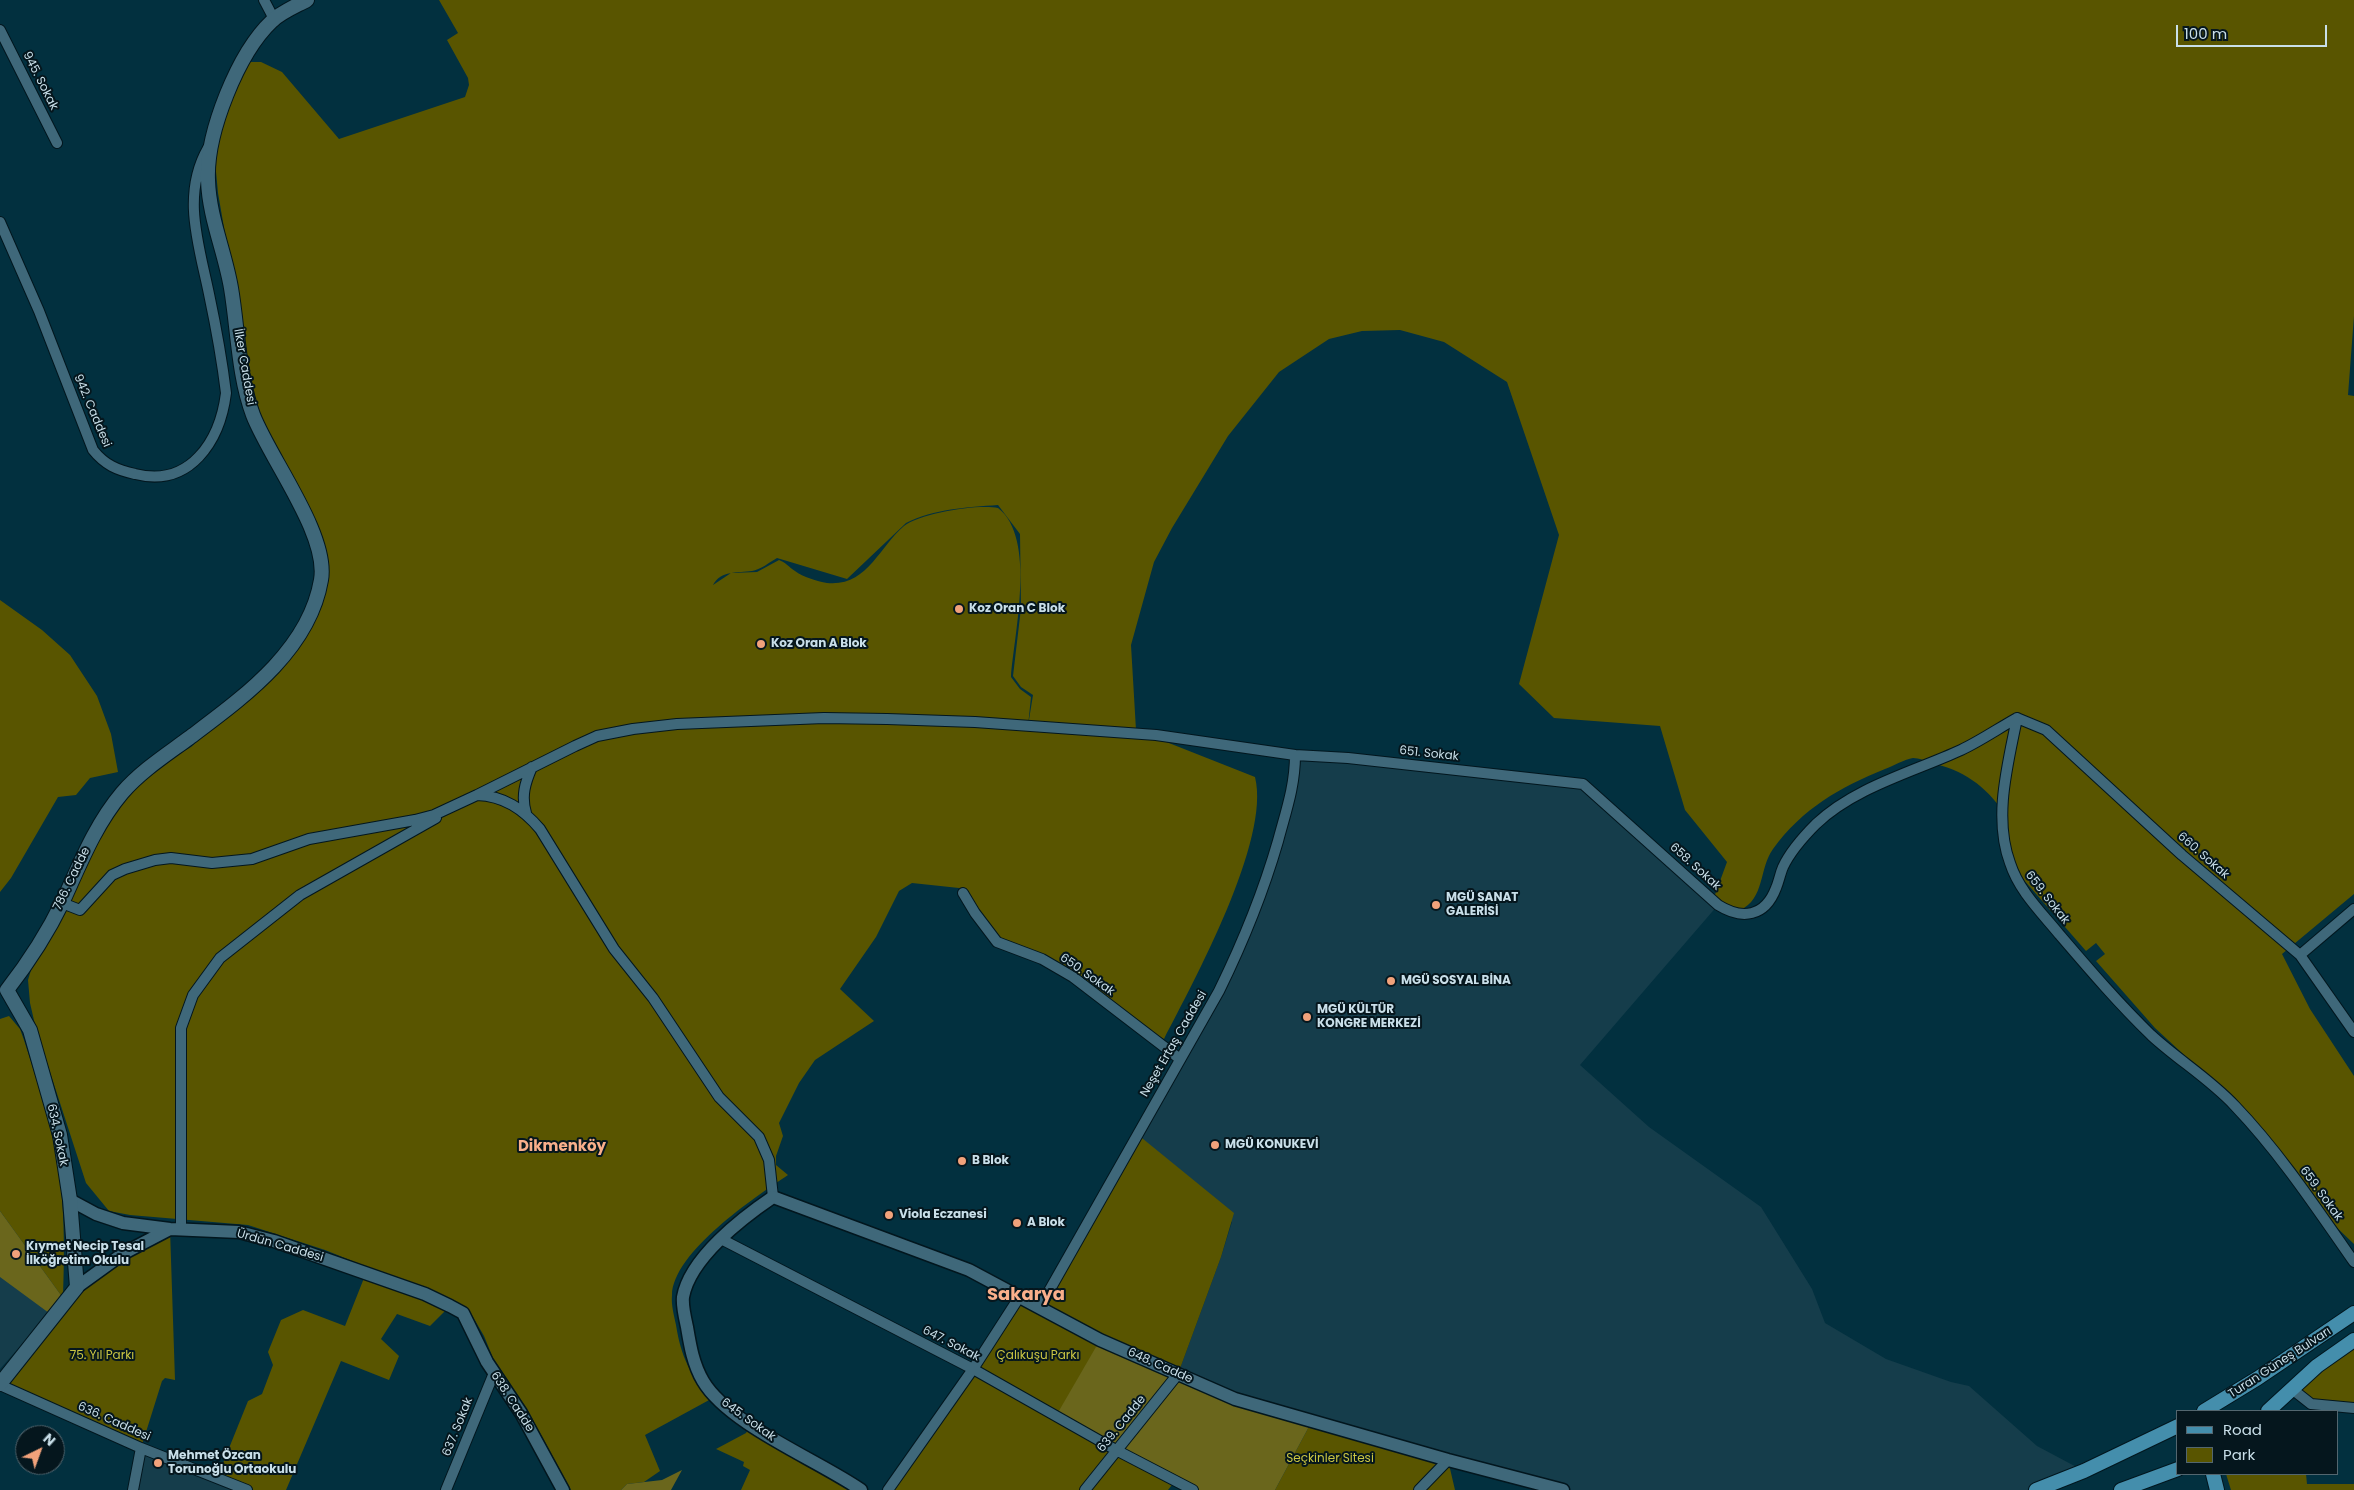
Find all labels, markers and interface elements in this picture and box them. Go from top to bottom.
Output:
scale bar [2179,15,2330,47]
text: 100 m [2184,23,2227,44]
street label: 945. Sokak [19,49,61,113]
street label: İlker Caddesi [230,328,258,406]
street label: 942. Caddesi [70,372,114,450]
place label: Koz Oran C Blok [969,602,1065,616]
marker: Koz Oran C Blok [953,603,965,615]
place label: Koz Oran A Blok [771,637,867,651]
marker: Koz Oran A Blok [755,638,767,650]
street label: 651. Sokak [1398,744,1460,764]
street label: 660. Sokak [2174,830,2232,882]
street label: 658. Sokak [1667,840,1723,894]
street label: 786. Cadde [51,845,93,913]
street label: 659. Sokak [2022,868,2072,928]
place label: MGÜ SANAT GALERİSİ [1446,891,1518,919]
marker: MGÜ SANAT GALERİSİ [1430,899,1442,911]
street label: 650. Sokak [1057,951,1117,999]
place label: MGÜ SOSYAL BİNA [1401,974,1511,988]
marker: MGÜ SOSYAL BİNA [1385,975,1397,987]
street label: Neşet Ertaş Caddesi [1138,988,1210,1100]
place label: MGÜ KÜLTÜR KONGRE MERKEZİ [1317,1003,1421,1031]
marker: MGÜ KÜLTÜR KONGRE MERKEZİ [1301,1011,1313,1023]
street label: 634. Sokak [43,1103,71,1167]
district label: Dikmenköy [518,1138,606,1156]
place label: MGÜ KONUKEVİ [1225,1138,1319,1152]
marker: MGÜ KONUKEVİ [1209,1139,1221,1151]
place label: B Blok [972,1154,1009,1168]
marker: B Blok [956,1155,968,1167]
street label: 659. Sokak [2296,1164,2346,1224]
place label: Viola Eczanesi [899,1208,987,1222]
marker: Viola Eczanesi [883,1209,895,1221]
place label: A Blok [1027,1216,1065,1230]
marker: A Blok [1011,1217,1023,1229]
street label: Ürdün Caddesi [235,1227,325,1265]
place label: Kıymet Necip Tesal İlköğretim Okulu [26,1240,144,1268]
marker: Kıymet Necip Tesal İlköğretim Okulu [10,1248,22,1260]
district label: Sakarya [987,1284,1065,1306]
street label: 647. Sokak [920,1323,982,1365]
street label: Turan Güneş Bulvarı [2226,1324,2334,1402]
street label: 648. Cadde [1125,1345,1195,1387]
park label: 75. Yıl Parkı [70,1349,134,1363]
park label: Çalıkuşu Parkı [997,1349,1079,1363]
street label: 638. Cadde [487,1369,537,1435]
street label: 639. Cadde [1095,1393,1149,1455]
street label: 637. Sokak [440,1395,476,1459]
street label: 645. Sokak [718,1395,778,1445]
street label: 636. Caddesi [75,1400,153,1444]
legend [2176,1410,2339,1475]
text: Road [2223,1419,2262,1440]
north arrow [15,1425,65,1475]
text: N [39,1429,60,1451]
text: Park [2223,1444,2255,1465]
place label: Mehmet Özcan Torunoğlu Ortaokulu [168,1449,296,1477]
park label: Seçkinler Sitesi [1286,1452,1374,1466]
marker: Mehmet Özcan Torunoğlu Ortaokulu [152,1457,164,1469]

